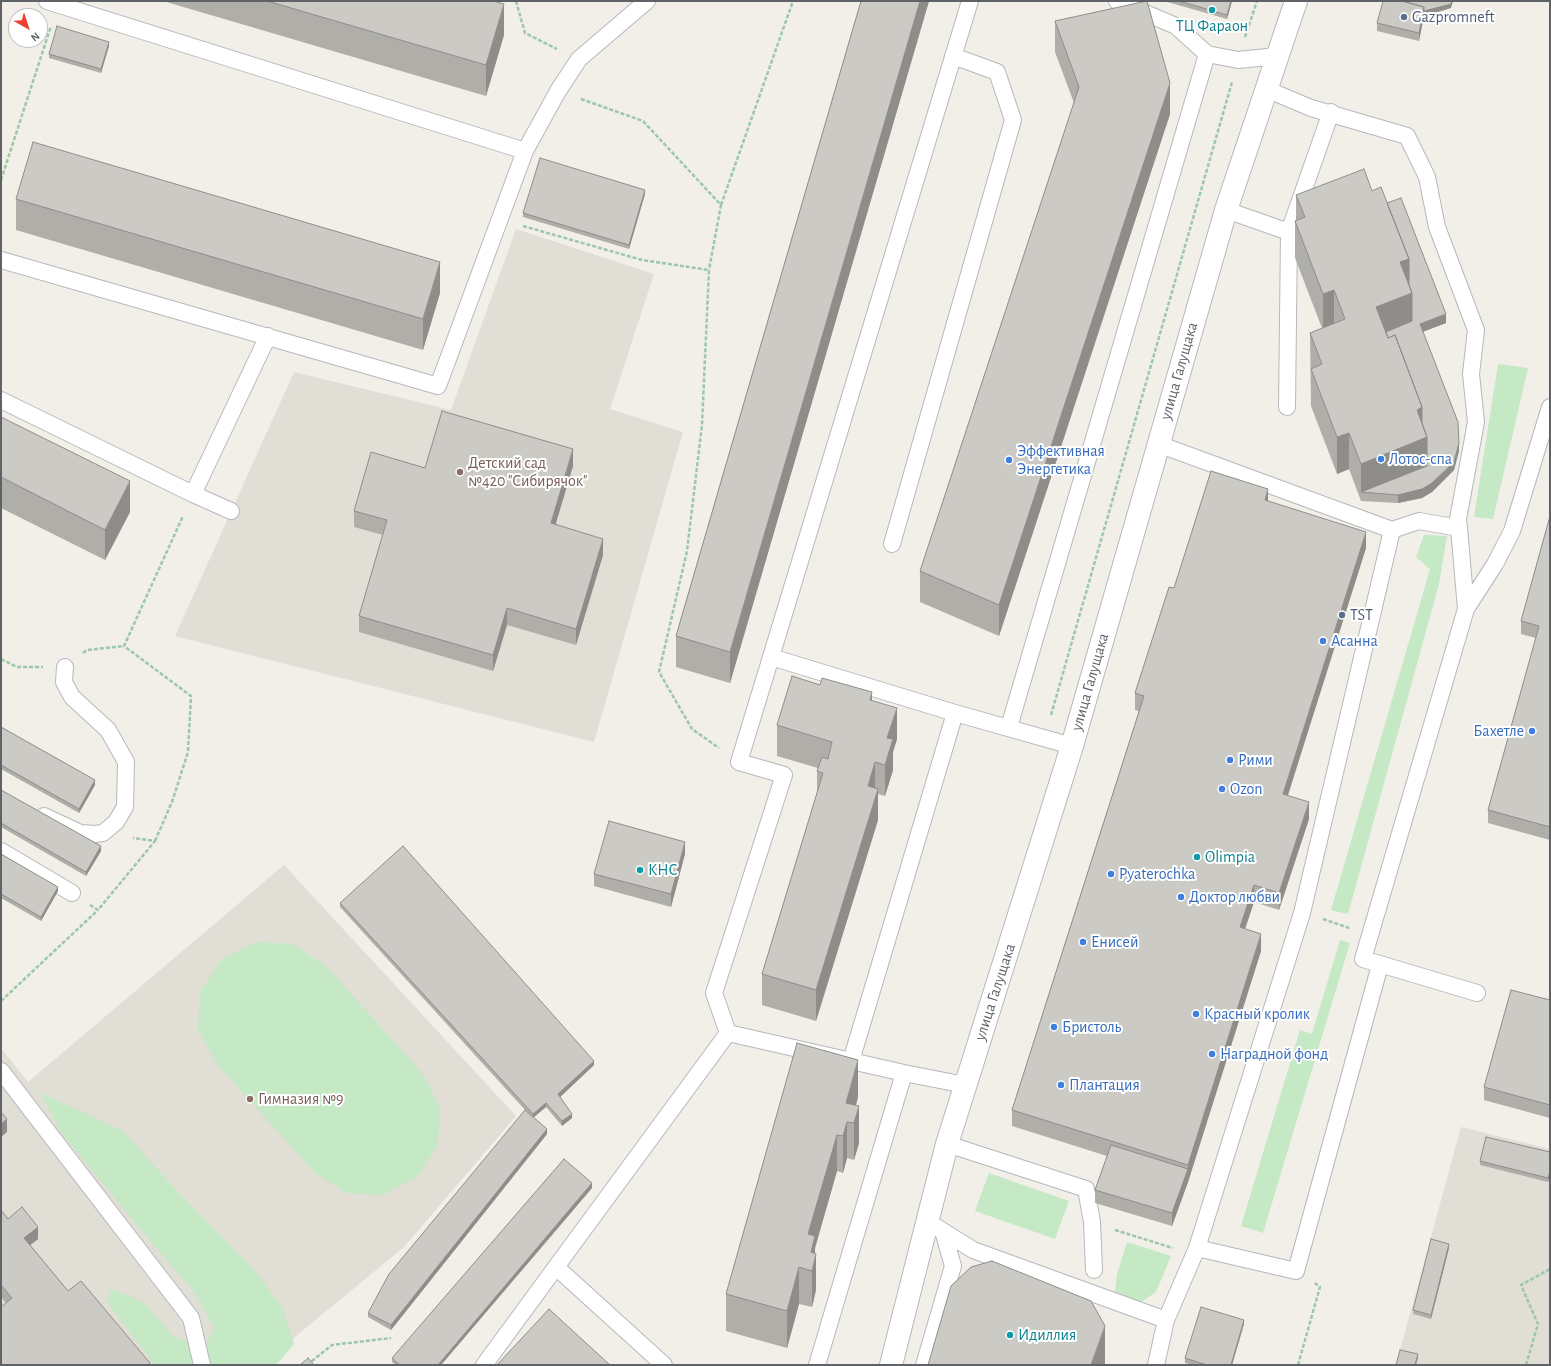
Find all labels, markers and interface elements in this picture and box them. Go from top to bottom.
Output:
marker: ТЦ Фараон [1207,5,1217,15]
place label: Gazpromneft [1412,7,1495,27]
north arrow [8,8,48,48]
marker: Gazpromneft [1399,12,1409,22]
place label: ТЦ Фараон [1176,16,1248,36]
text: N [29,30,42,44]
street label: улица Галущака [1156,320,1202,422]
place label: Эффективная Энергетика [1017,441,1105,479]
place label: Лотос-спа [1389,449,1452,469]
place label: Детский сад №420 "Сибирячок" [468,453,588,491]
marker: Лотос-спа [1376,454,1386,464]
marker: Эффективная Энергетика [1004,455,1014,465]
marker: Детский сад №420 "Сибирячок" [455,467,465,477]
place label: TST [1350,605,1373,625]
marker: TST [1337,610,1347,620]
street label: улица Галущака [1067,631,1113,733]
place label: Асанна [1331,631,1378,651]
marker: Асанна [1318,636,1328,646]
place label: Бахетле [1473,721,1524,741]
marker: Бахетле [1527,726,1537,736]
place label: Рими [1238,750,1273,770]
marker: Рими [1225,755,1235,765]
place label: Ozon [1230,779,1262,799]
marker: Ozon [1217,784,1227,794]
place label: Olimpia [1205,847,1255,867]
marker: Olimpia [1192,852,1202,862]
place label: КНС [648,860,677,880]
place label: Pyaterochka [1119,864,1195,884]
marker: КНС [635,865,645,875]
marker: Pyaterochka [1106,869,1116,879]
place label: Доктор любви [1189,887,1280,907]
marker: Доктор любви [1176,892,1186,902]
place label: Енисей [1091,932,1138,952]
marker: Енисей [1078,937,1088,947]
street label: улица Галущака [970,941,1020,1043]
place label: Красный кролик [1204,1004,1310,1024]
marker: Красный кролик [1191,1009,1201,1019]
place label: Бристоль [1062,1017,1121,1037]
marker: Бристоль [1049,1022,1059,1032]
place label: Наградной фонд [1220,1044,1328,1064]
marker: Наградной фонд [1207,1049,1217,1059]
place label: Плантация [1069,1075,1140,1095]
marker: Плантация [1056,1080,1066,1090]
place label: Гимназия №9 [258,1089,344,1109]
marker: Гимназия №9 [245,1094,255,1104]
place label: Идиллия [1018,1325,1076,1345]
marker: Идиллия [1005,1330,1015,1340]

